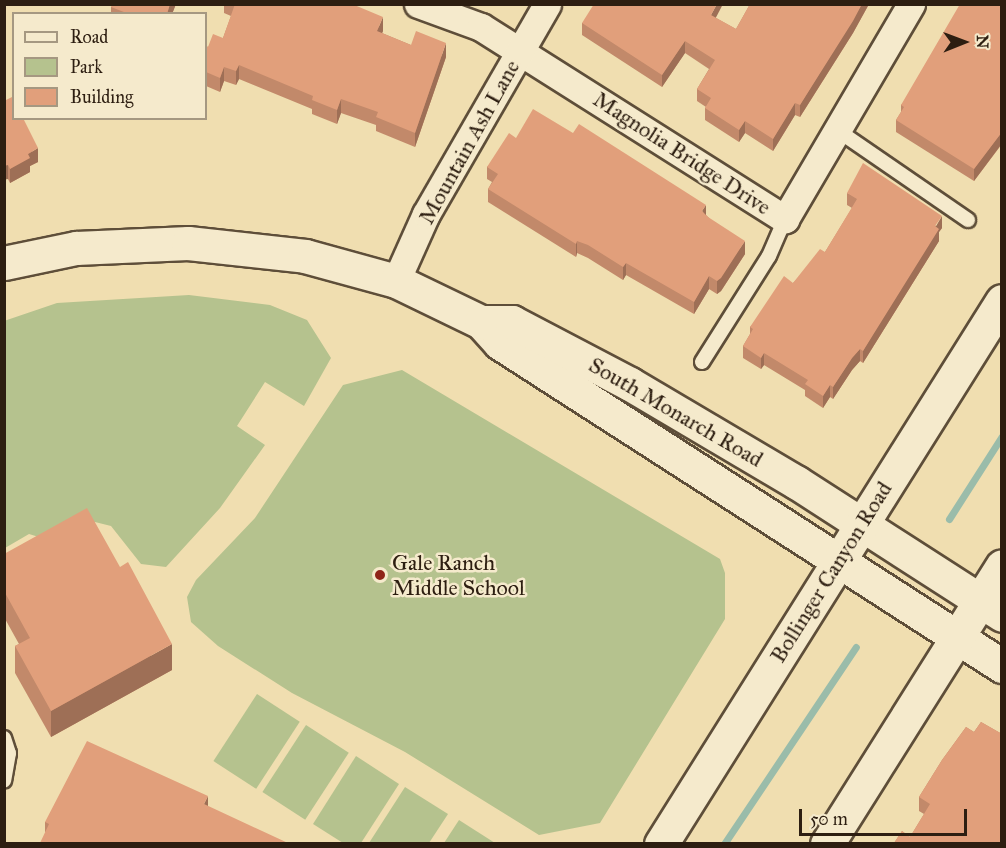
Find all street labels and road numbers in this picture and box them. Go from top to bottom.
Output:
street label: Mountain Ash Lane [413,55,525,229]
street label: Magnolia Bridge Drive [588,86,776,220]
street label: South Monarch Road [584,351,768,473]
street label: Bollinger Canyon Road [765,477,897,667]

